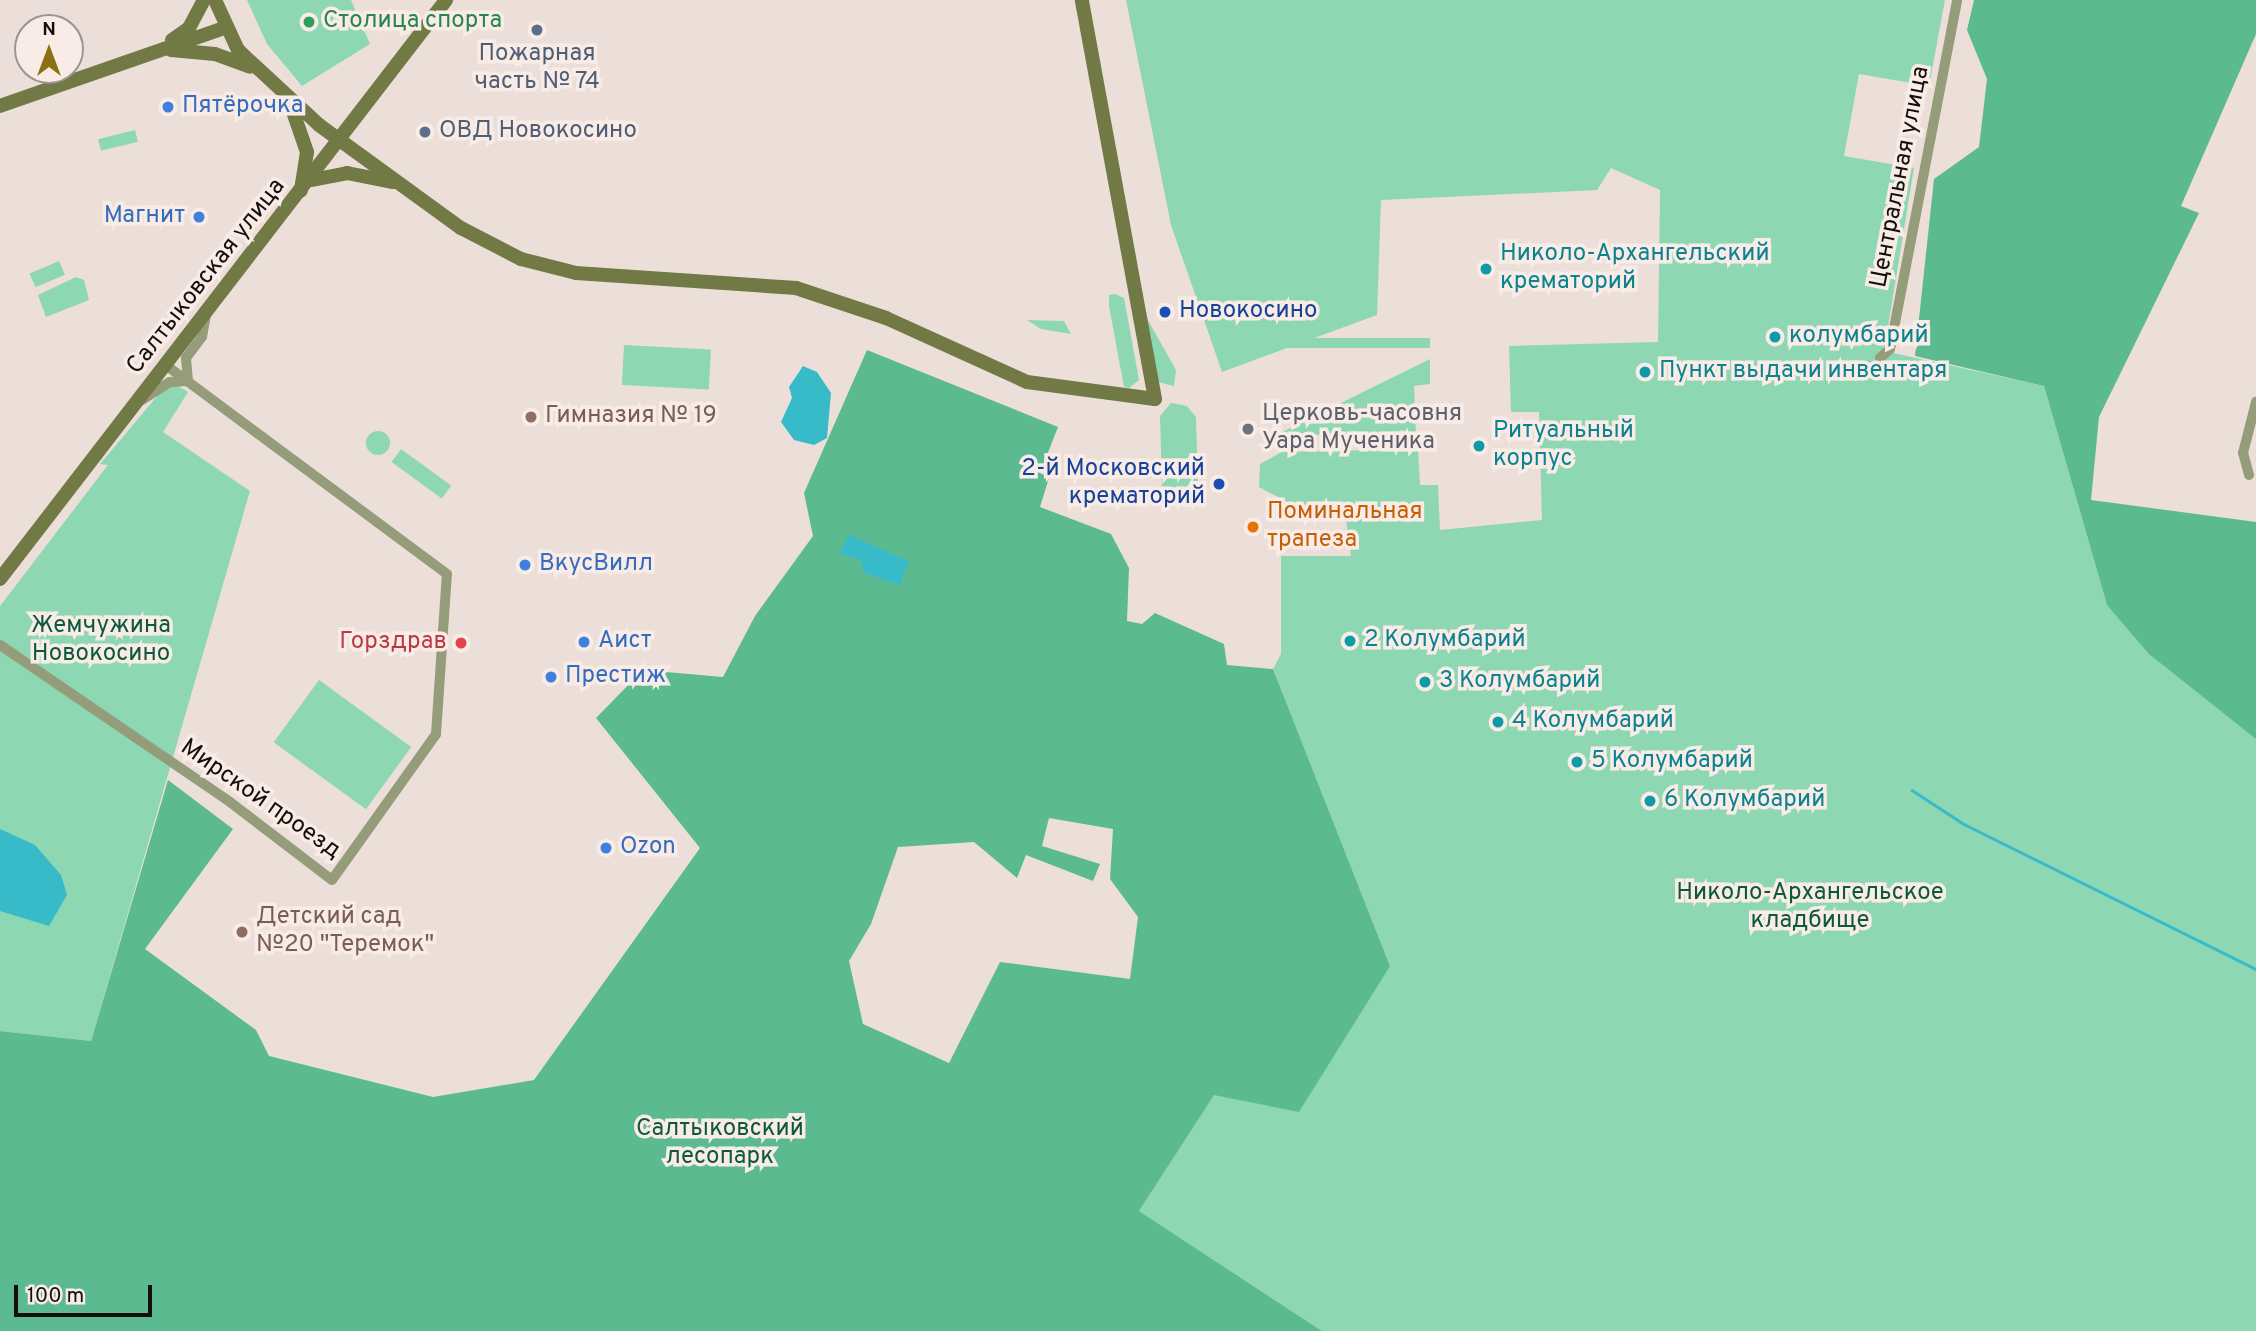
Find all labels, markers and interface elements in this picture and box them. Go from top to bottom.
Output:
place label: Столица спорта [323,8,502,36]
north arrow [14,14,84,84]
marker: Столица спорта [301,14,317,30]
text: N [42,18,56,42]
marker: Пожарная часть № 74 [529,22,545,38]
place label: Пожарная часть № 74 [474,41,600,97]
street label: Центральная улица [1865,64,1937,290]
place label: Пятёрочка [182,93,303,121]
marker: Пятёрочка [160,99,176,115]
place label: ОВД Новокосино [439,118,637,146]
marker: ОВД Новокосино [417,124,433,140]
street label: Салтыковская улица [122,173,292,381]
place label: Магнит [104,203,185,231]
marker: Магнит [191,209,207,225]
place label: Николо-Архангельский крематорий [1500,241,1770,297]
marker: Николо-Архангельский крематорий [1478,261,1494,277]
place label: Новокосино [1179,298,1317,326]
marker: Новокосино [1157,304,1173,320]
place label: колумбарий [1789,323,1929,351]
marker: колумбарий [1767,329,1783,345]
place label: Пункт выдачи инвентаря [1659,358,1947,386]
marker: Пункт выдачи инвентаря [1637,364,1653,380]
place label: Церковь-часовня Уара Мученика [1262,401,1462,457]
place label: Гимназия № 19 [545,403,717,431]
marker: Гимназия № 19 [523,409,539,425]
place label: Ритуальный корпус [1493,418,1634,474]
marker: Церковь-часовня Уара Мученика [1240,421,1256,437]
marker: Ритуальный корпус [1471,438,1487,454]
place label: 2-й Московский крематорий [1021,456,1205,512]
marker: 2-й Московский крематорий [1211,476,1227,492]
place label: Поминальная трапеза [1267,499,1423,555]
marker: Поминальная трапеза [1245,519,1261,535]
place label: ВкусВилл [539,551,653,579]
marker: ВкусВилл [517,557,533,573]
park label: Жемчужина Новокосино [31,613,171,669]
place label: 2 Колумбарий [1364,627,1526,655]
place label: Аист [598,628,652,656]
place label: Горздрав [339,629,447,657]
marker: 2 Колумбарий [1342,633,1358,649]
marker: Аист [576,634,592,650]
marker: Горздрав [453,635,469,651]
place label: Престиж [565,663,666,691]
place label: 3 Колумбарий [1439,668,1600,696]
marker: Престиж [543,669,559,685]
marker: 3 Колумбарий [1417,674,1433,690]
place label: 4 Колумбарий [1512,708,1674,736]
marker: 4 Колумбарий [1490,714,1506,730]
street label: Мирской проезд [174,734,346,866]
place label: 5 Колумбарий [1591,748,1753,776]
marker: 5 Колумбарий [1569,754,1585,770]
place label: 6 Колумбарий [1664,787,1825,815]
marker: 6 Колумбарий [1642,793,1658,809]
place label: Ozon [620,834,676,862]
marker: Ozon [598,840,614,856]
park label: Николо-Архангельское кладбище [1676,880,1944,936]
place label: Детский сад №20 "Теремок" [256,904,434,960]
marker: Детский сад №20 "Теремок" [234,924,250,940]
park label: Салтыковский лесопарк [636,1116,804,1172]
scale bar [18,1272,156,1316]
text: 100 m [27,1283,84,1310]

